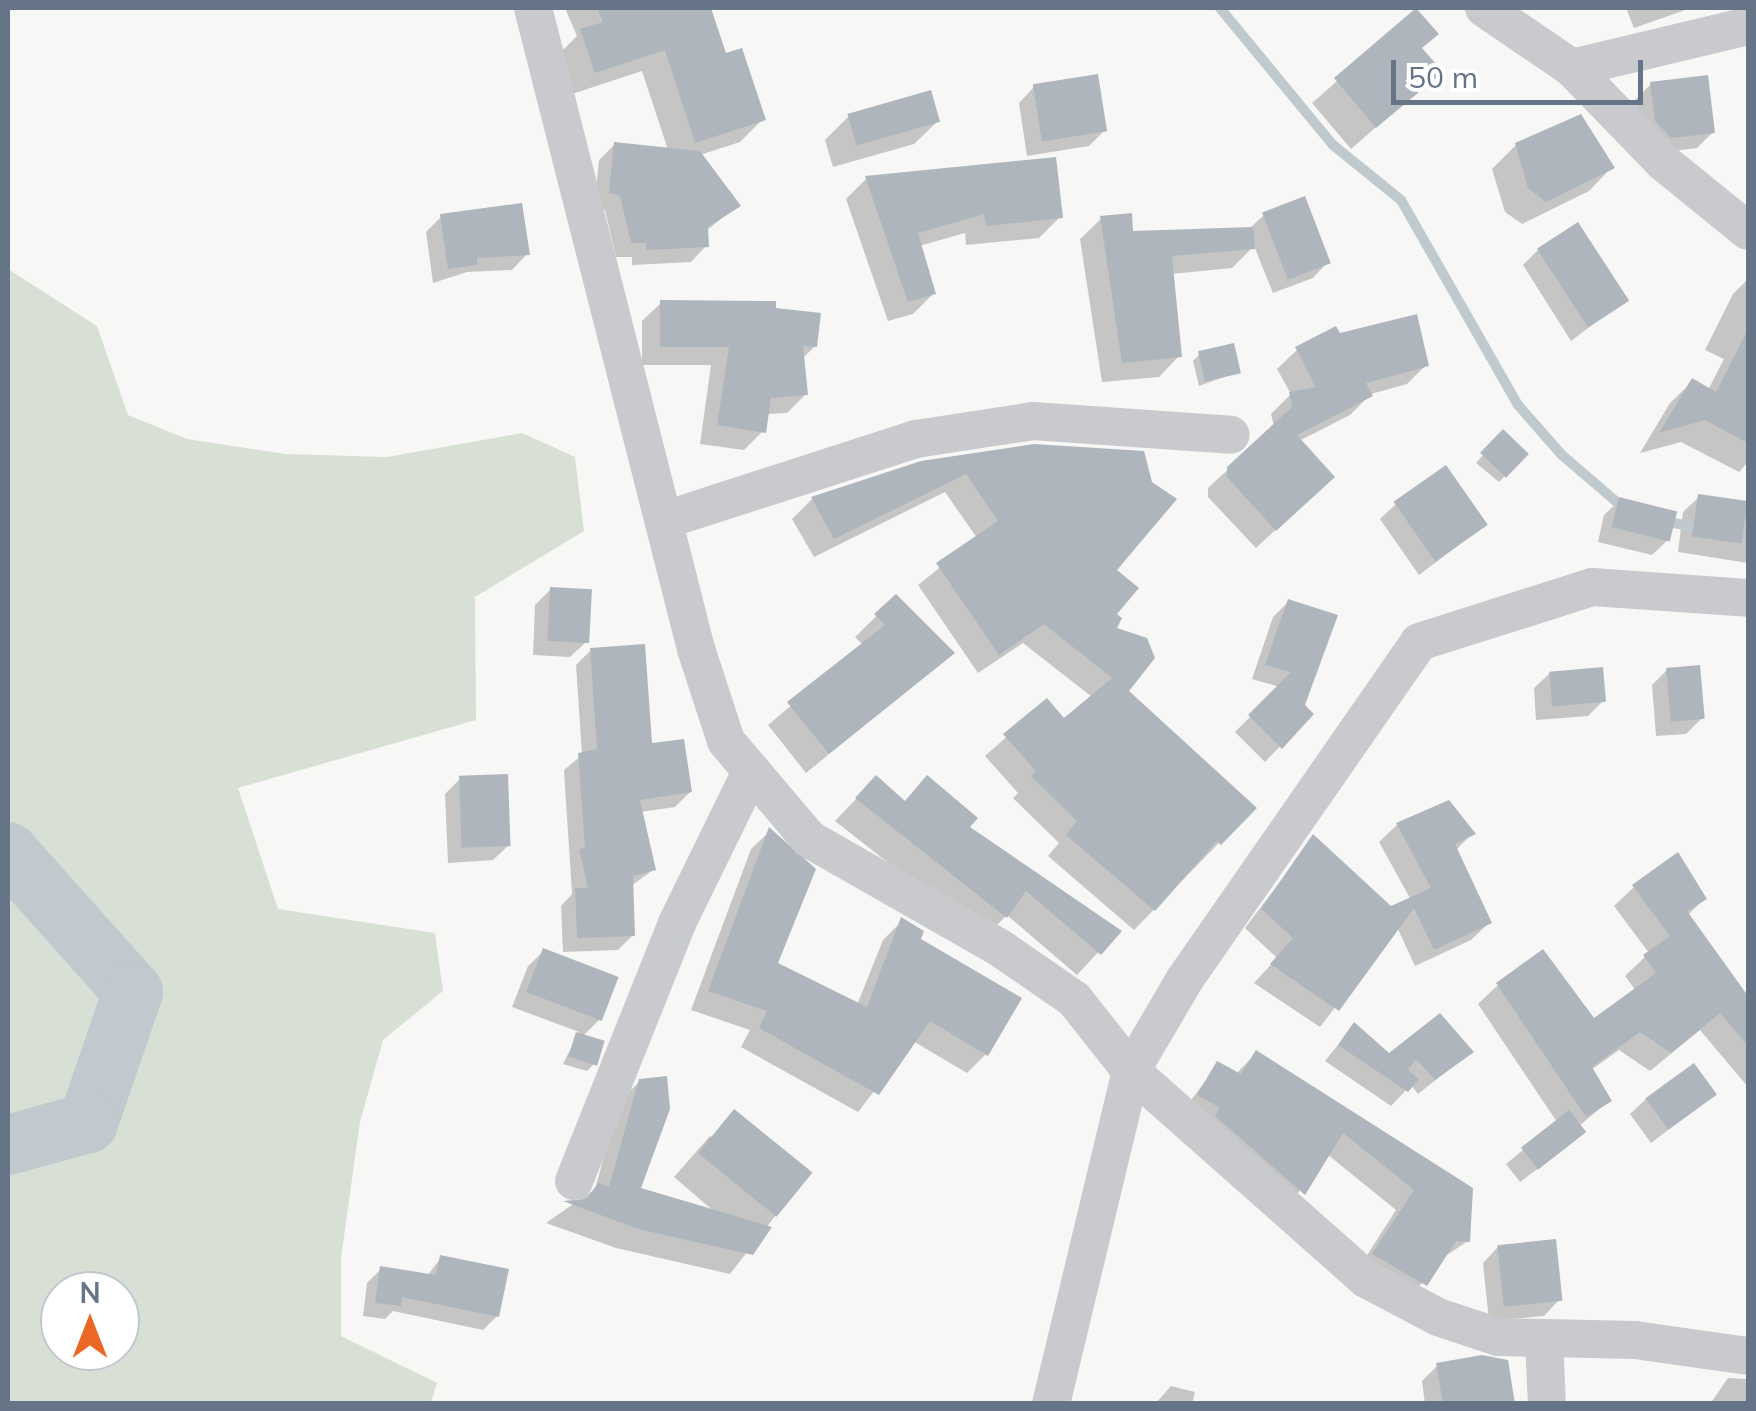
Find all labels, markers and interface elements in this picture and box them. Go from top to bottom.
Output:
scale bar [1396,40,1648,102]
text: 50 m [1408,58,1478,96]
north arrow [40,1271,140,1371]
text: N [79,1275,101,1310]

